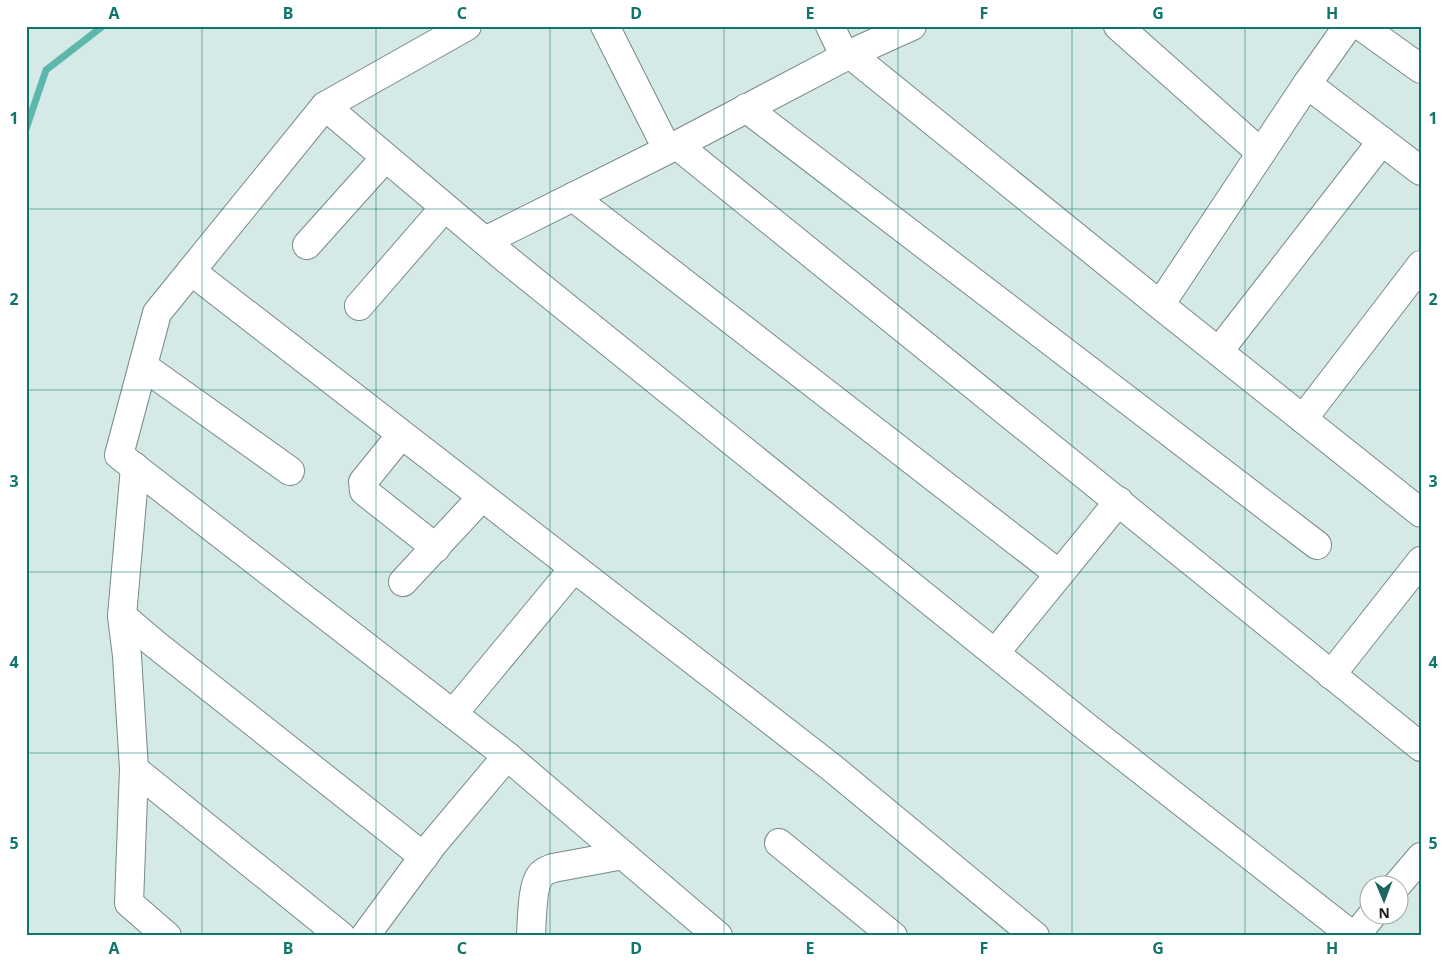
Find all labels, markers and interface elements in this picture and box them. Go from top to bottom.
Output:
text: A [108,2,120,24]
text: B [283,2,293,24]
text: C [457,2,467,24]
text: D [630,2,642,24]
text: E [806,2,815,24]
text: F [980,2,988,24]
text: G [1152,2,1164,24]
text: H [1326,2,1338,24]
text: 1 [9,107,19,129]
text: 1 [1428,107,1438,129]
text: 2 [9,288,19,310]
text: 2 [1428,288,1438,310]
text: 3 [9,470,19,492]
text: 3 [1428,470,1438,492]
text: 4 [9,651,19,673]
text: 4 [1428,651,1438,673]
text: 5 [9,832,19,854]
text: 5 [1428,832,1438,854]
north arrow [1360,874,1410,924]
text: N [1378,904,1390,923]
text: A [108,937,120,959]
text: B [283,937,293,959]
text: C [457,937,467,959]
text: D [630,937,642,959]
text: E [806,937,815,959]
text: F [980,937,988,959]
text: G [1152,937,1164,959]
text: H [1326,937,1338,959]

